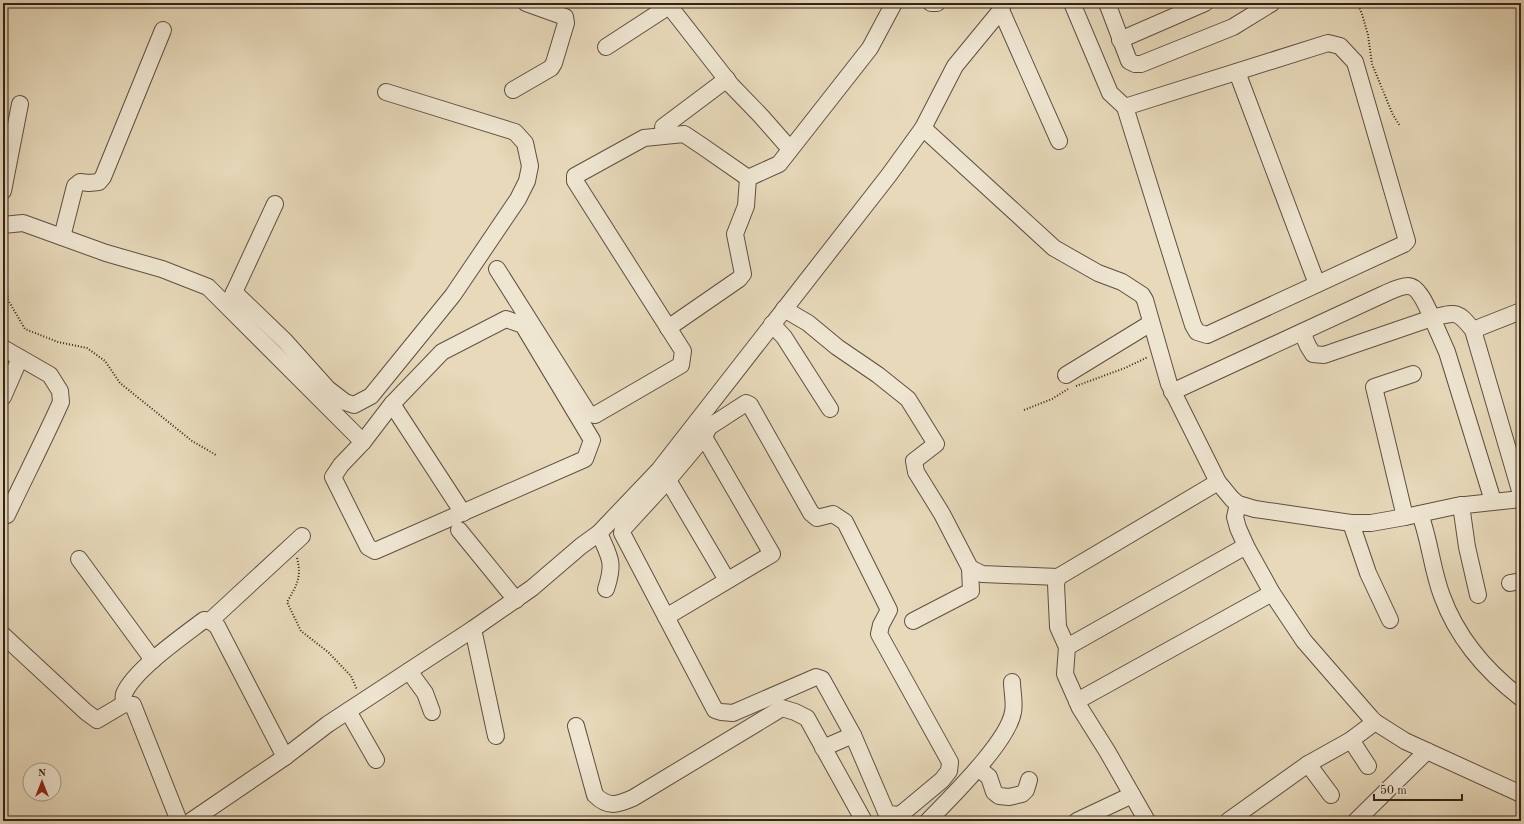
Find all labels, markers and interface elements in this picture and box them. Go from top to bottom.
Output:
north arrow [22,762,62,802]
text: N [38,768,47,779]
scale bar [1374,776,1462,802]
text: 50 m [1380,784,1407,797]

